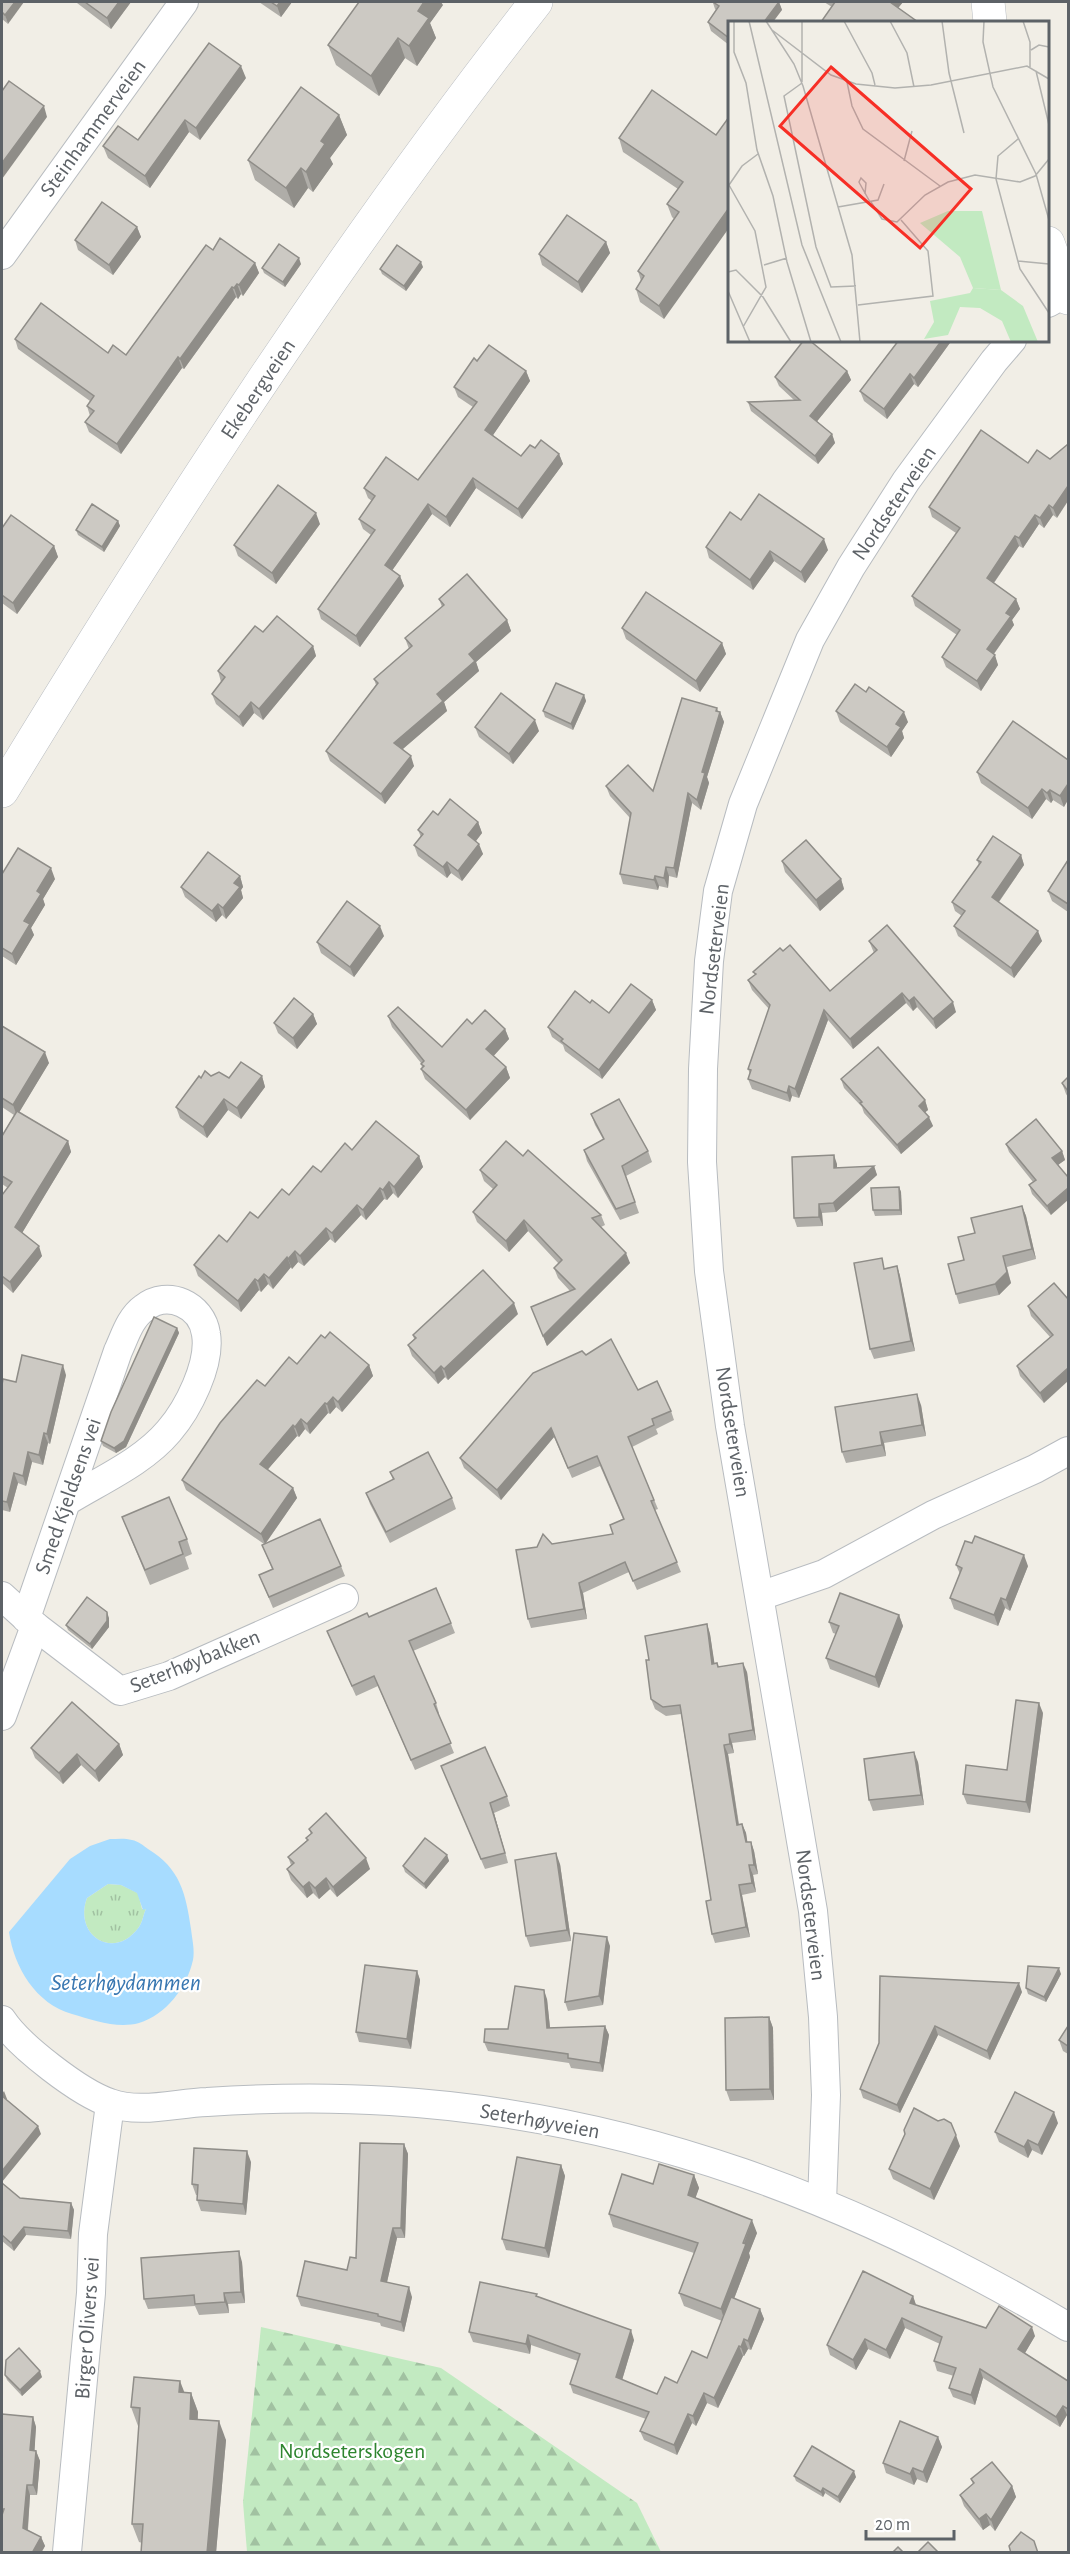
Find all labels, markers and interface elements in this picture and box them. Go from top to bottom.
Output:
inset map [728,21,1049,342]
street label: Steinhammerveien [36,55,150,201]
street label: Ekebergveien [217,335,299,443]
street label: Nordseterveien [848,442,940,564]
street label: Nordseterveien [695,882,733,1016]
street label: Nordseterveien [712,1365,754,1499]
street label: Smed Kjeldsens vei [31,1415,105,1577]
street label: Seterhøybakken [127,1625,263,1697]
street label: Nordseterveien [792,1848,830,1982]
water label: Seterhøydammen [51,1971,201,1995]
street label: Seterhøyveien [478,2100,602,2142]
street label: Birger Olivers vei [71,2256,103,2400]
park label: Nordseterskogen [279,2440,425,2462]
scale bar [866,2503,954,2541]
text: 20 m [875,2516,910,2534]

